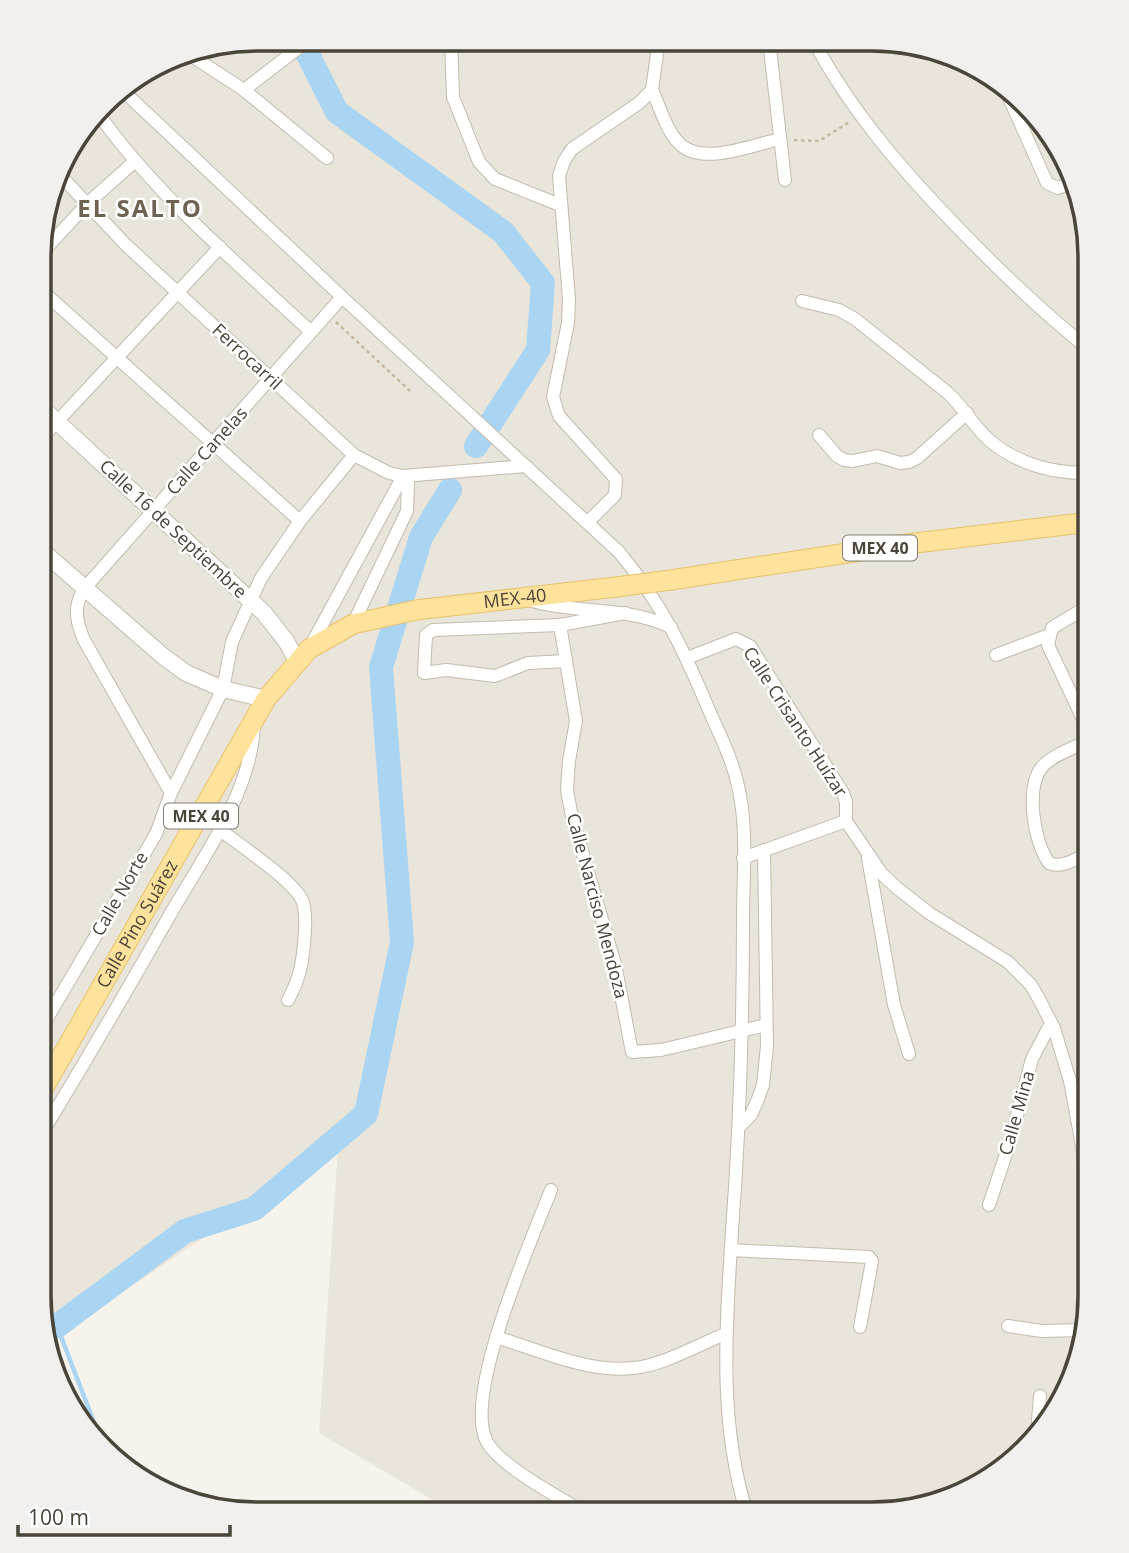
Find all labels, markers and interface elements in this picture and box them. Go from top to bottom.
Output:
district label: EL SALTO [77,191,203,224]
street label: Ferrocarril [208,318,288,395]
street label: Calle Canelas [160,401,252,500]
street label: Calle 16 de Septiembre [95,454,253,603]
road number: MEX 40 [843,536,917,561]
street label: MEX-40 [482,582,548,613]
street label: Calle Crisanto Huízar [738,642,854,802]
road number: MEX 40 [164,804,238,828]
street label: Calle Narciso Mendoza [562,810,634,1001]
street label: Calle Norte [85,847,153,940]
street label: Calle Pino Suárez [90,855,183,992]
street label: Calle Mina [993,1068,1040,1158]
scale bar [18,1494,229,1538]
text: 100 m [28,1503,89,1531]

